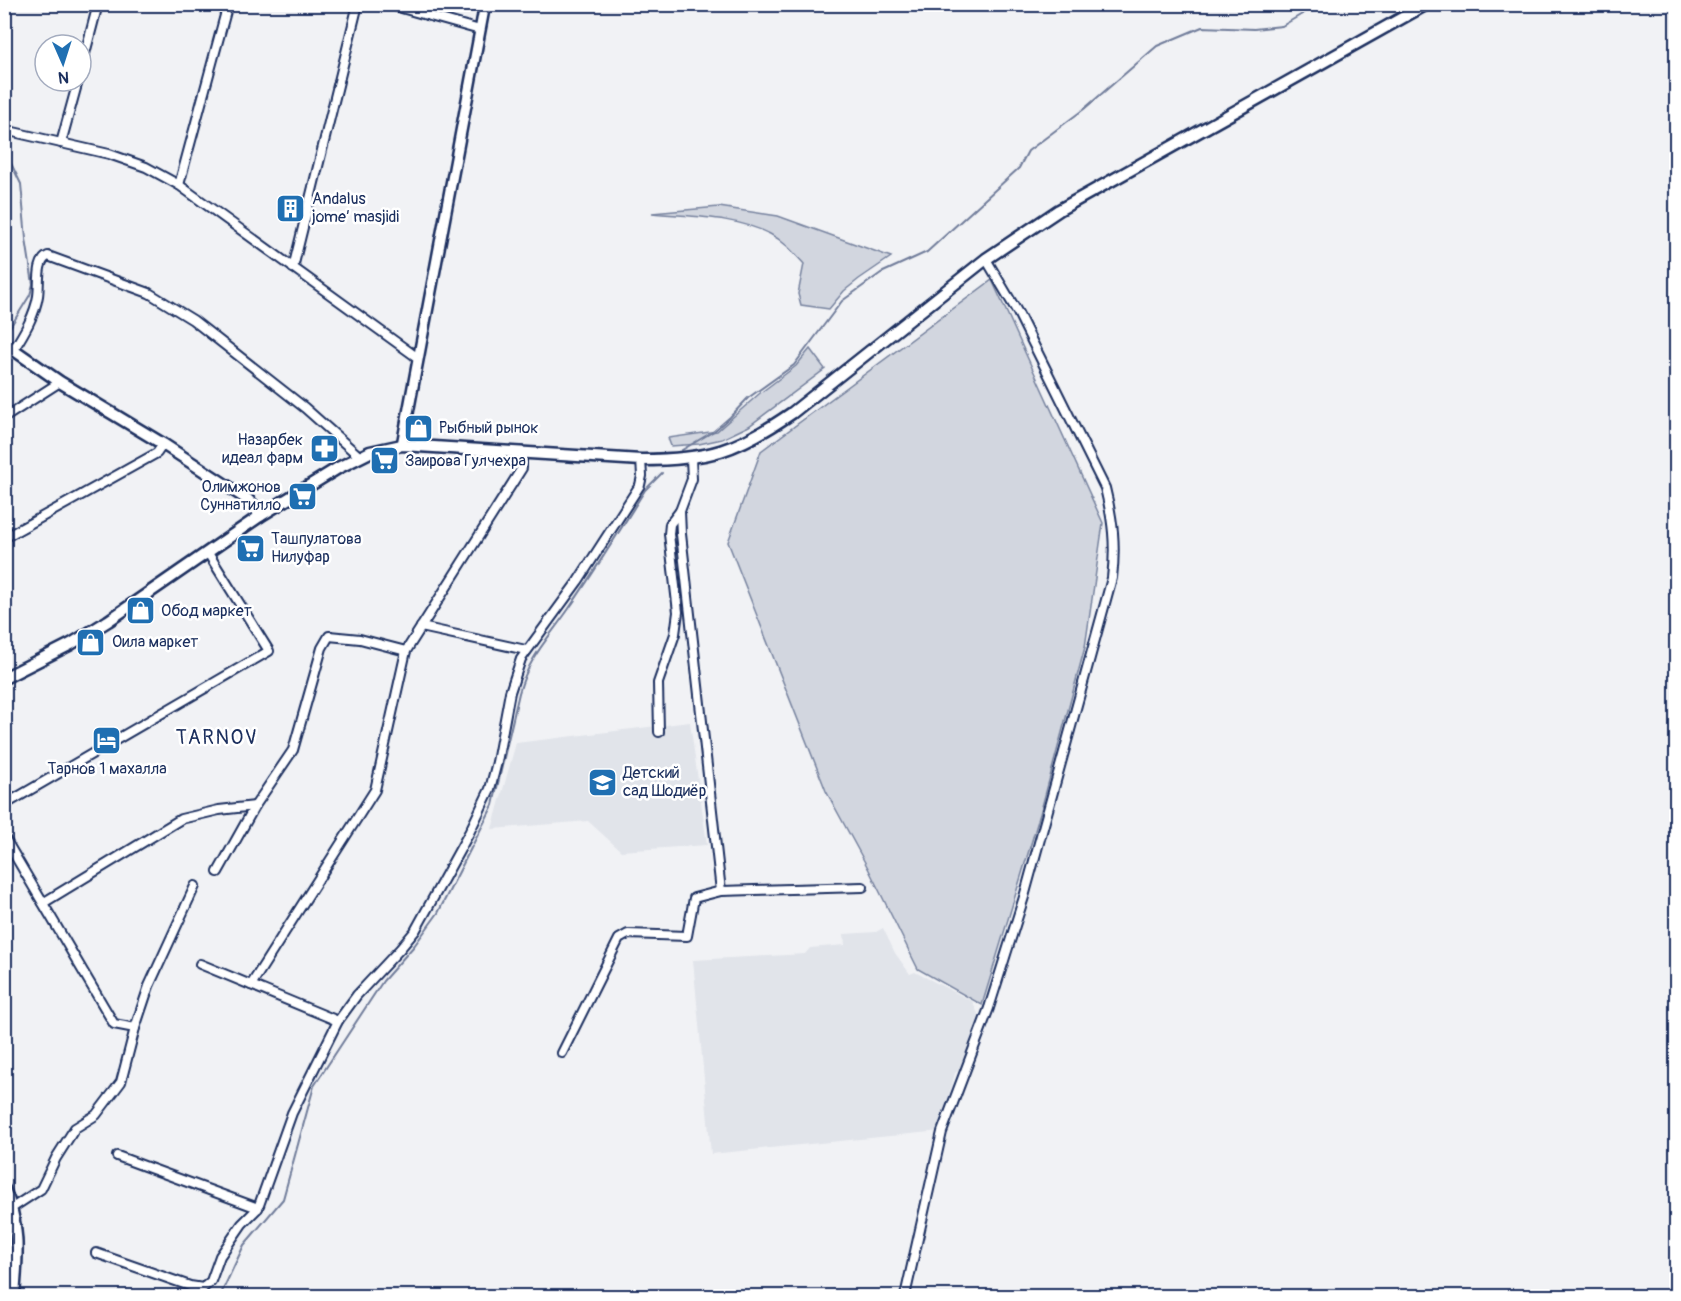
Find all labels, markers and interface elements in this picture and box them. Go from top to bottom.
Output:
north arrow [33,33,93,93]
text: N [58,67,70,87]
place label: Andalus jome’ masjidi [311,189,399,227]
building icon: Andalus jome’ masjidi [275,192,307,224]
shop icon: Рыбный рынок [402,412,434,444]
place label: Рыбный рынок [439,418,539,438]
place label: Назарбек идеал фарм [222,430,303,468]
pharmacy icon: Назарбек идеал фарм [308,433,340,465]
supermarket icon: Заирова Гулчехра [368,445,400,477]
place label: Заирова Гулчехра [405,451,526,471]
place label: Олимжонов Суннатилло [200,477,281,515]
supermarket icon: Олимжонов Суннатилло [286,480,318,512]
place label: Ташпулатова Нилуфар [271,529,361,567]
supermarket icon: Ташпулатова Нилуфар [234,532,266,564]
shop icon: Обод маркет [124,595,156,627]
place label: Обод маркет [161,601,252,621]
shop icon: Оила маркет [75,626,107,658]
place label: Оила маркет [112,632,198,652]
hotel icon: Тарнов 1 махалла [91,725,123,757]
district label: TARNOV [176,725,258,750]
place label: Тарнов 1 махалла [47,759,167,779]
place label: Детский сад Шодиёр [622,763,706,801]
school or university icon: Детский сад Шодиёр [586,766,618,798]

